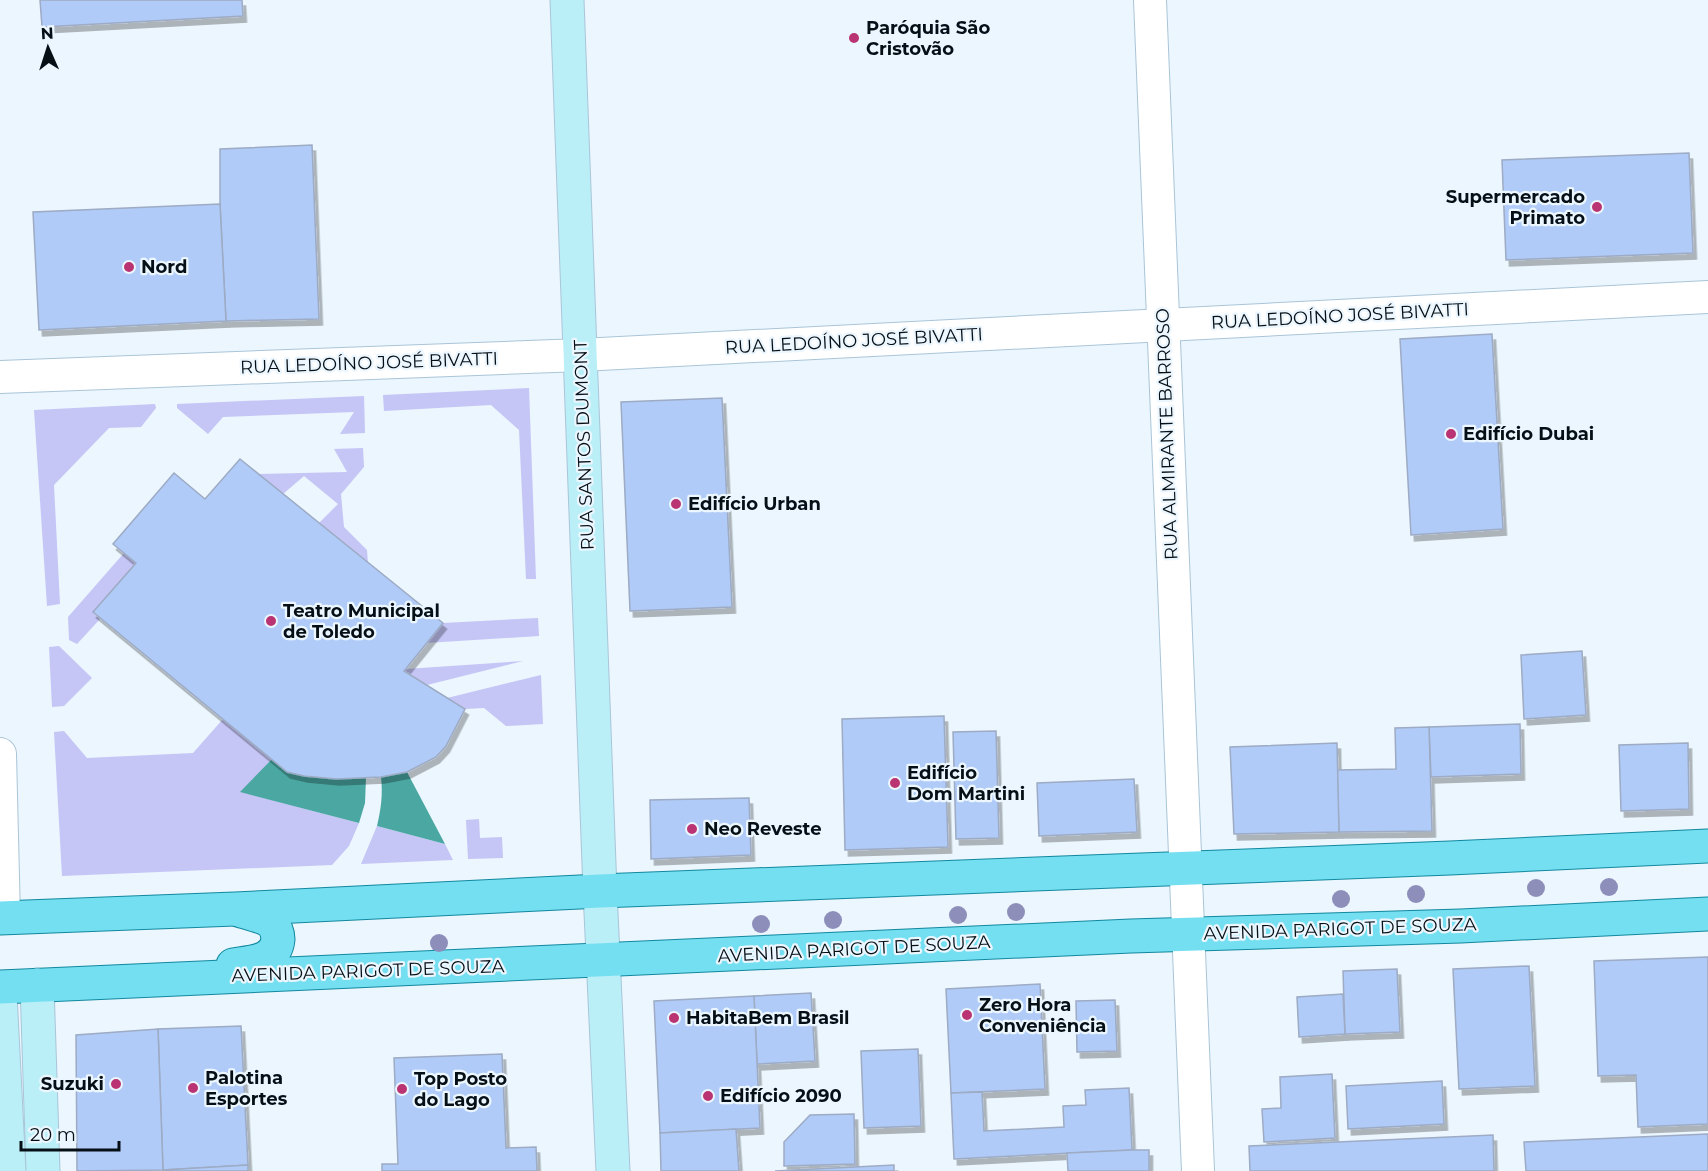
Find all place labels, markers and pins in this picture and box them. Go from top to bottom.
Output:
place label: Paróquia São Cristovão [866,17,990,60]
marker: Paróquia São Cristovão [847,31,861,45]
place label: Supermercado Primato [1446,186,1585,229]
marker: Supermercado Primato [1590,200,1604,214]
place label: Nord [141,256,187,278]
marker: Nord [122,260,136,274]
place label: Edifício Dubai [1463,423,1594,445]
marker: Edifício Dubai [1444,427,1458,441]
place label: Edifício Urban [688,493,821,515]
marker: Edifício Urban [669,497,683,511]
place label: Teatro Municipal de Toledo [283,600,440,643]
marker: Teatro Municipal de Toledo [264,614,278,628]
place label: Edifício Dom Martini [907,762,1025,805]
marker: Edifício Dom Martini [888,776,902,790]
place label: Neo Reveste [704,818,822,840]
marker: Neo Reveste [685,822,699,836]
place label: Zero Hora Conveniência [979,994,1106,1037]
place label: HabitaBem Brasil [686,1007,850,1029]
marker: Zero Hora Conveniência [960,1008,974,1022]
marker: HabitaBem Brasil [667,1011,681,1025]
place label: Palotina Esportes [205,1067,288,1110]
place label: Top Posto do Lago [414,1068,507,1111]
place label: Suzuki [41,1073,104,1095]
marker: Suzuki [109,1077,123,1091]
marker: Palotina Esportes [186,1081,200,1095]
marker: Top Posto do Lago [395,1082,409,1096]
place label: Edifício 2090 [720,1085,842,1107]
marker: Edifício 2090 [701,1089,715,1103]

